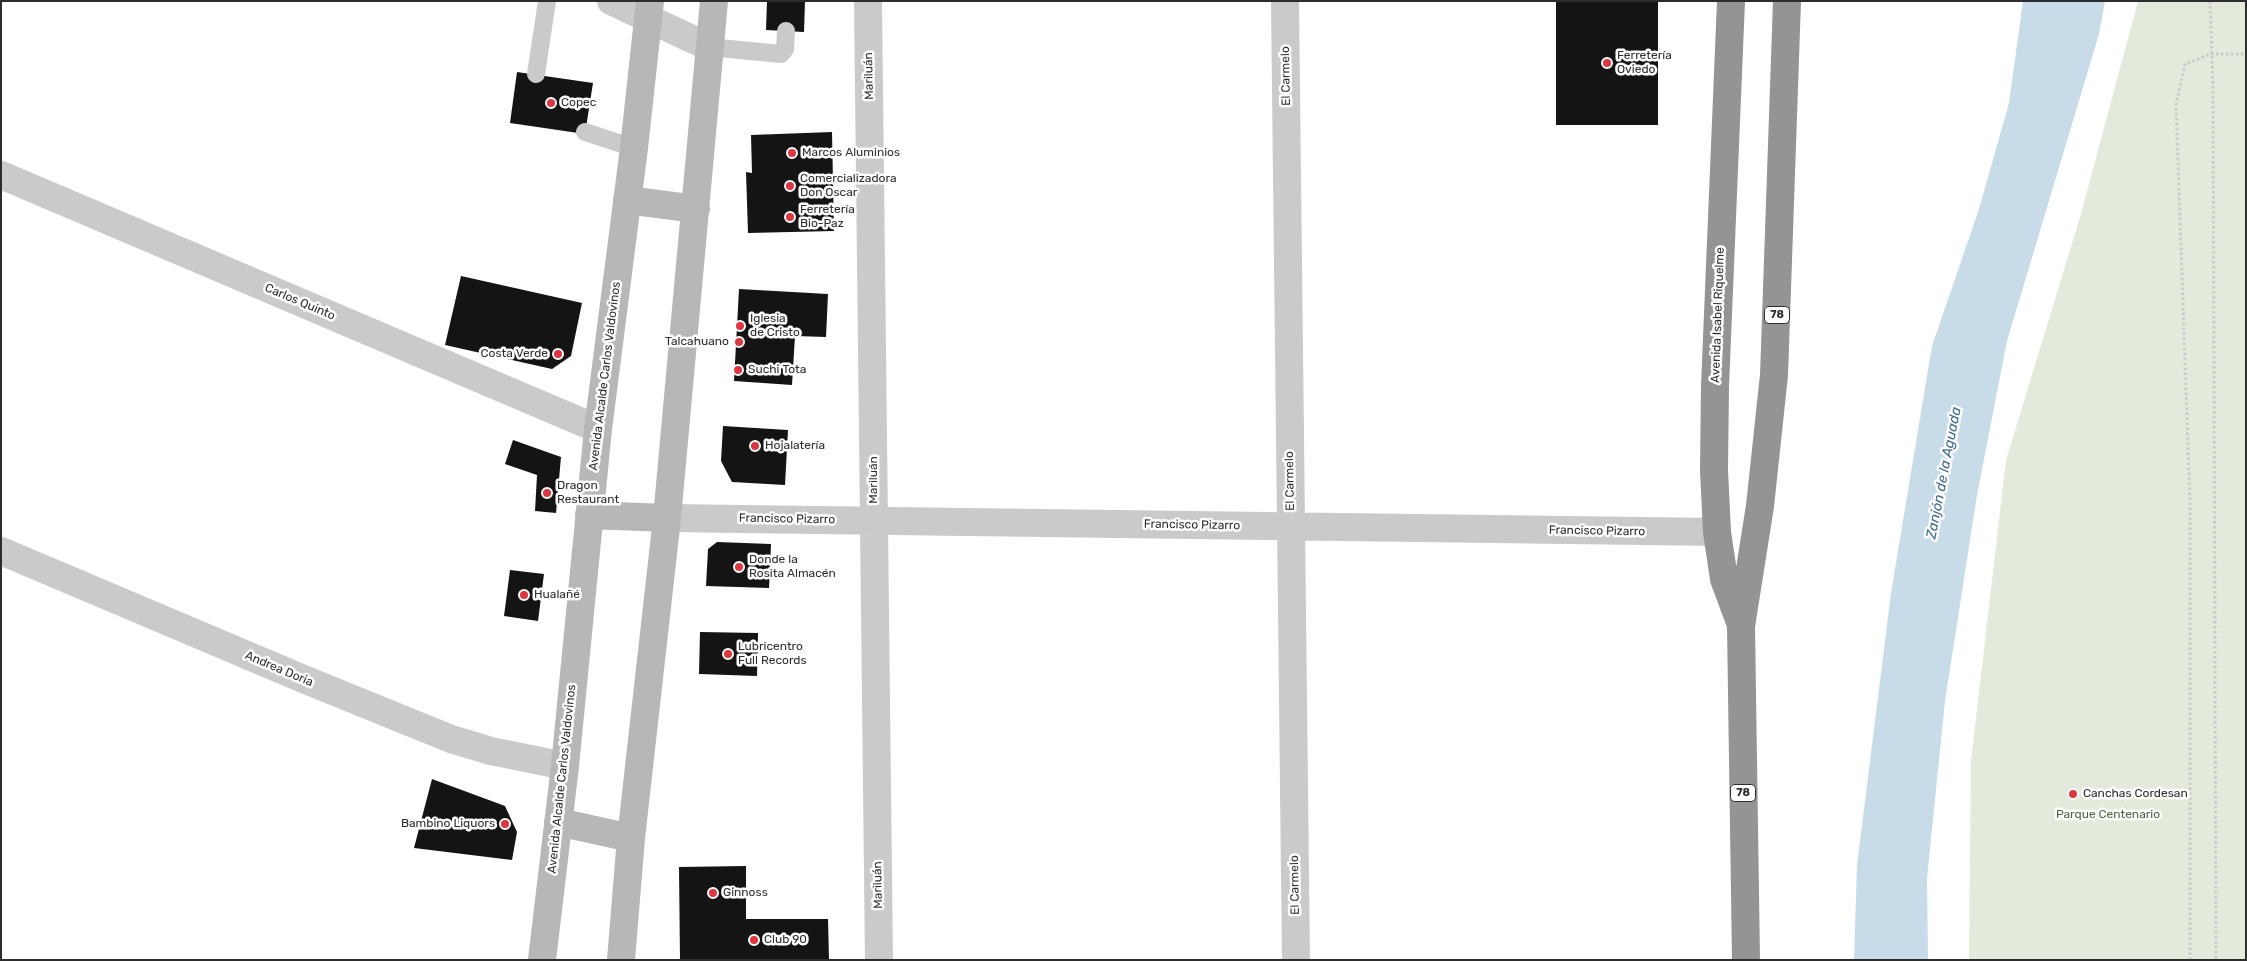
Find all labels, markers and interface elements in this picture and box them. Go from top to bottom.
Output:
street label: El Carmelo [1278,46,1294,106]
place label: Ferretería Oviedo [1617,49,1672,77]
street label: Mariluán [861,52,877,100]
marker: Ferretería Oviedo [1601,57,1613,69]
place label: Copec [561,96,596,110]
marker: Copec [545,97,557,109]
place label: Marcos Aluminios [802,146,900,160]
marker: Marcos Aluminios [786,147,798,159]
place label: Comercializadora Don Oscar [800,172,897,200]
marker: Comercializadora Don Oscar [784,180,796,192]
place label: Ferretería Bio-Paz [800,203,855,231]
marker: Ferretería Bio-Paz [784,211,796,223]
street label: Avenida Isabel Riquelme [1708,247,1728,383]
street label: Carlos Quinto [263,281,337,323]
street label: Avenida Alcalde Carlos Valdovinos [586,281,624,471]
road number: 78 [1764,306,1790,324]
place label: Iglesia de Cristo [750,312,800,340]
marker: Iglesia de Cristo [734,320,746,332]
place label: Talcahuano [665,335,729,349]
marker: Talcahuano [733,336,745,348]
place label: Costa Verde [481,347,548,361]
marker: Costa Verde [552,348,564,360]
place label: Suchi Tota [748,363,806,377]
marker: Suchi Tota [732,364,744,376]
water label: Zanjón de la Aguada [1923,406,1965,540]
place label: Hojalatería [765,439,825,453]
marker: Hojalatería [749,440,761,452]
street label: El Carmelo [1282,451,1298,511]
street label: Mariluán [867,456,881,504]
place label: Dragon Restaurant [557,479,619,507]
marker: Dragon Restaurant [541,487,553,499]
street label: Francisco Pizarro [739,511,835,527]
street label: Francisco Pizarro [1144,517,1240,533]
street label: Francisco Pizarro [1549,523,1645,539]
place label: Donde la Rosita Almacén [749,553,836,581]
marker: Donde la Rosita Almacén [733,561,745,573]
place label: Hualañé [534,588,580,602]
marker: Hualañé [518,589,530,601]
place label: Lubricentro Full Records [738,640,807,668]
street label: Andrea Doria [243,648,315,690]
marker: Lubricentro Full Records [722,648,734,660]
street label: Avenida Alcalde Carlos Valdovinos [545,684,579,874]
road number: 78 [1730,784,1756,801]
place label: Canchas Cordesan [2083,787,2188,801]
marker: Canchas Cordesan [2067,788,2079,800]
park label: Parque Centenario [2056,808,2160,822]
place label: Bambino Liquors [401,817,495,831]
marker: Bambino Liquors [499,818,511,830]
street label: El Carmelo [1287,855,1303,915]
street label: Mariluán [870,861,886,909]
place label: Ginnoss [723,886,768,900]
marker: Ginnoss [707,887,719,899]
place label: Club 90 [764,933,807,947]
marker: Club 90 [748,934,760,946]

